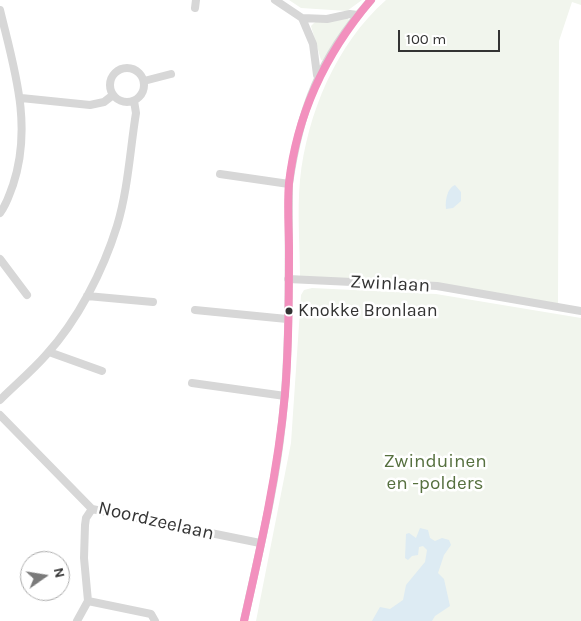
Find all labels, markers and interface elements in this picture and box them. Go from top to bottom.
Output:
scale bar [401,20,504,52]
text: 100 m [406,30,446,48]
street label: Zwinlaan [350,271,430,297]
place label: Knokke Bronlaan [298,300,438,322]
marker: Knokke Bronlaan [284,306,294,316]
park label: Zwinduinen en -polders [383,451,487,495]
street label: Noordzeelaan [96,497,216,545]
north arrow [20,551,70,601]
text: N [50,566,69,580]

